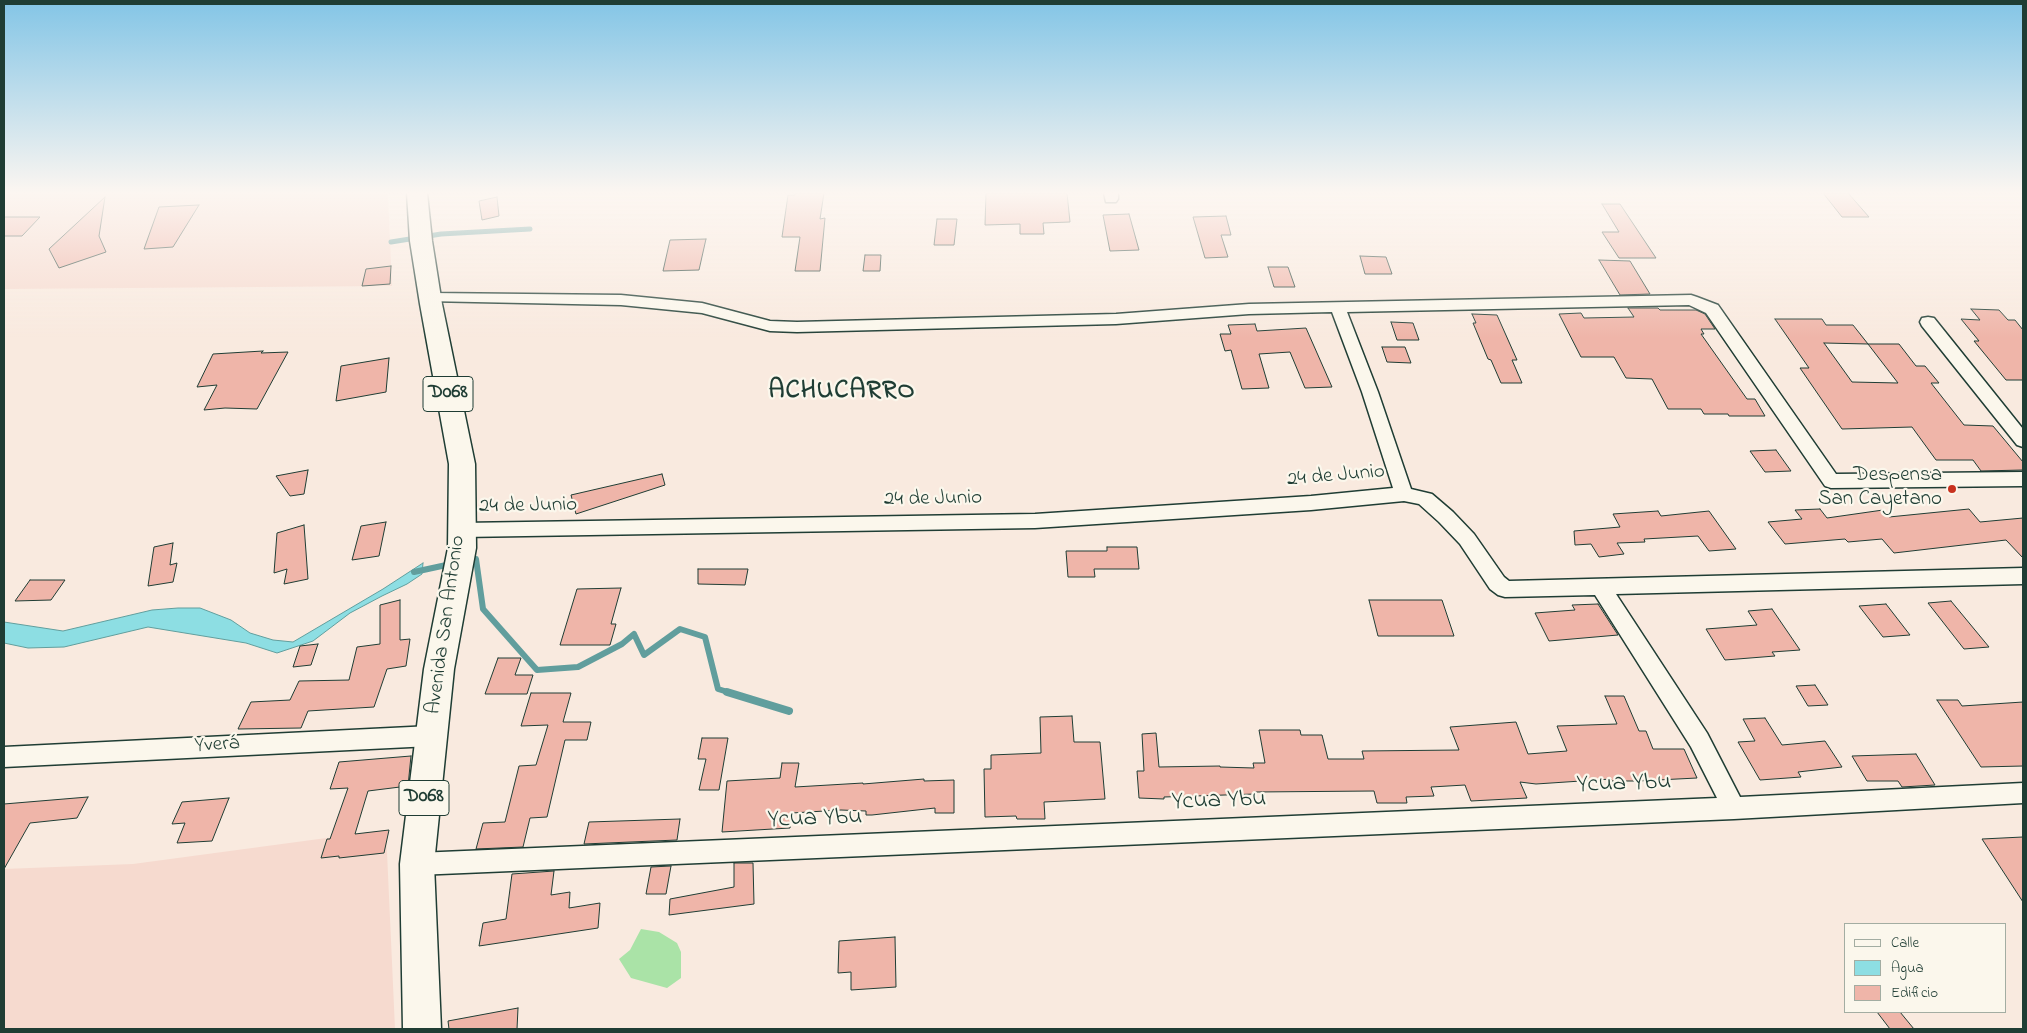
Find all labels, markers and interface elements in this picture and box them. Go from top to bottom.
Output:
road number: D068 [423,376,473,412]
district label: ACHUCARRO [767,377,917,409]
street label: 24 de Junio [1286,460,1386,494]
place label: Despensa San Cayetano [1818,464,1942,514]
marker: Despensa San Cayetano [1946,483,1958,495]
street label: 24 de Junio [884,487,982,513]
street label: 24 de Junio [479,494,577,520]
street label: Avenida San Antonio [422,534,472,716]
street label: Yverá [194,732,240,760]
street label: Ycua Ybu [1576,768,1672,802]
road number: D068 [399,780,449,816]
street label: Ycua Ybu [1171,785,1267,819]
street label: Ycua Ybu [767,803,863,837]
legend [1844,923,2007,1013]
text: Calle [1891,932,1919,954]
text: Agua [1891,957,1924,979]
text: Edificio [1891,982,1938,1004]

